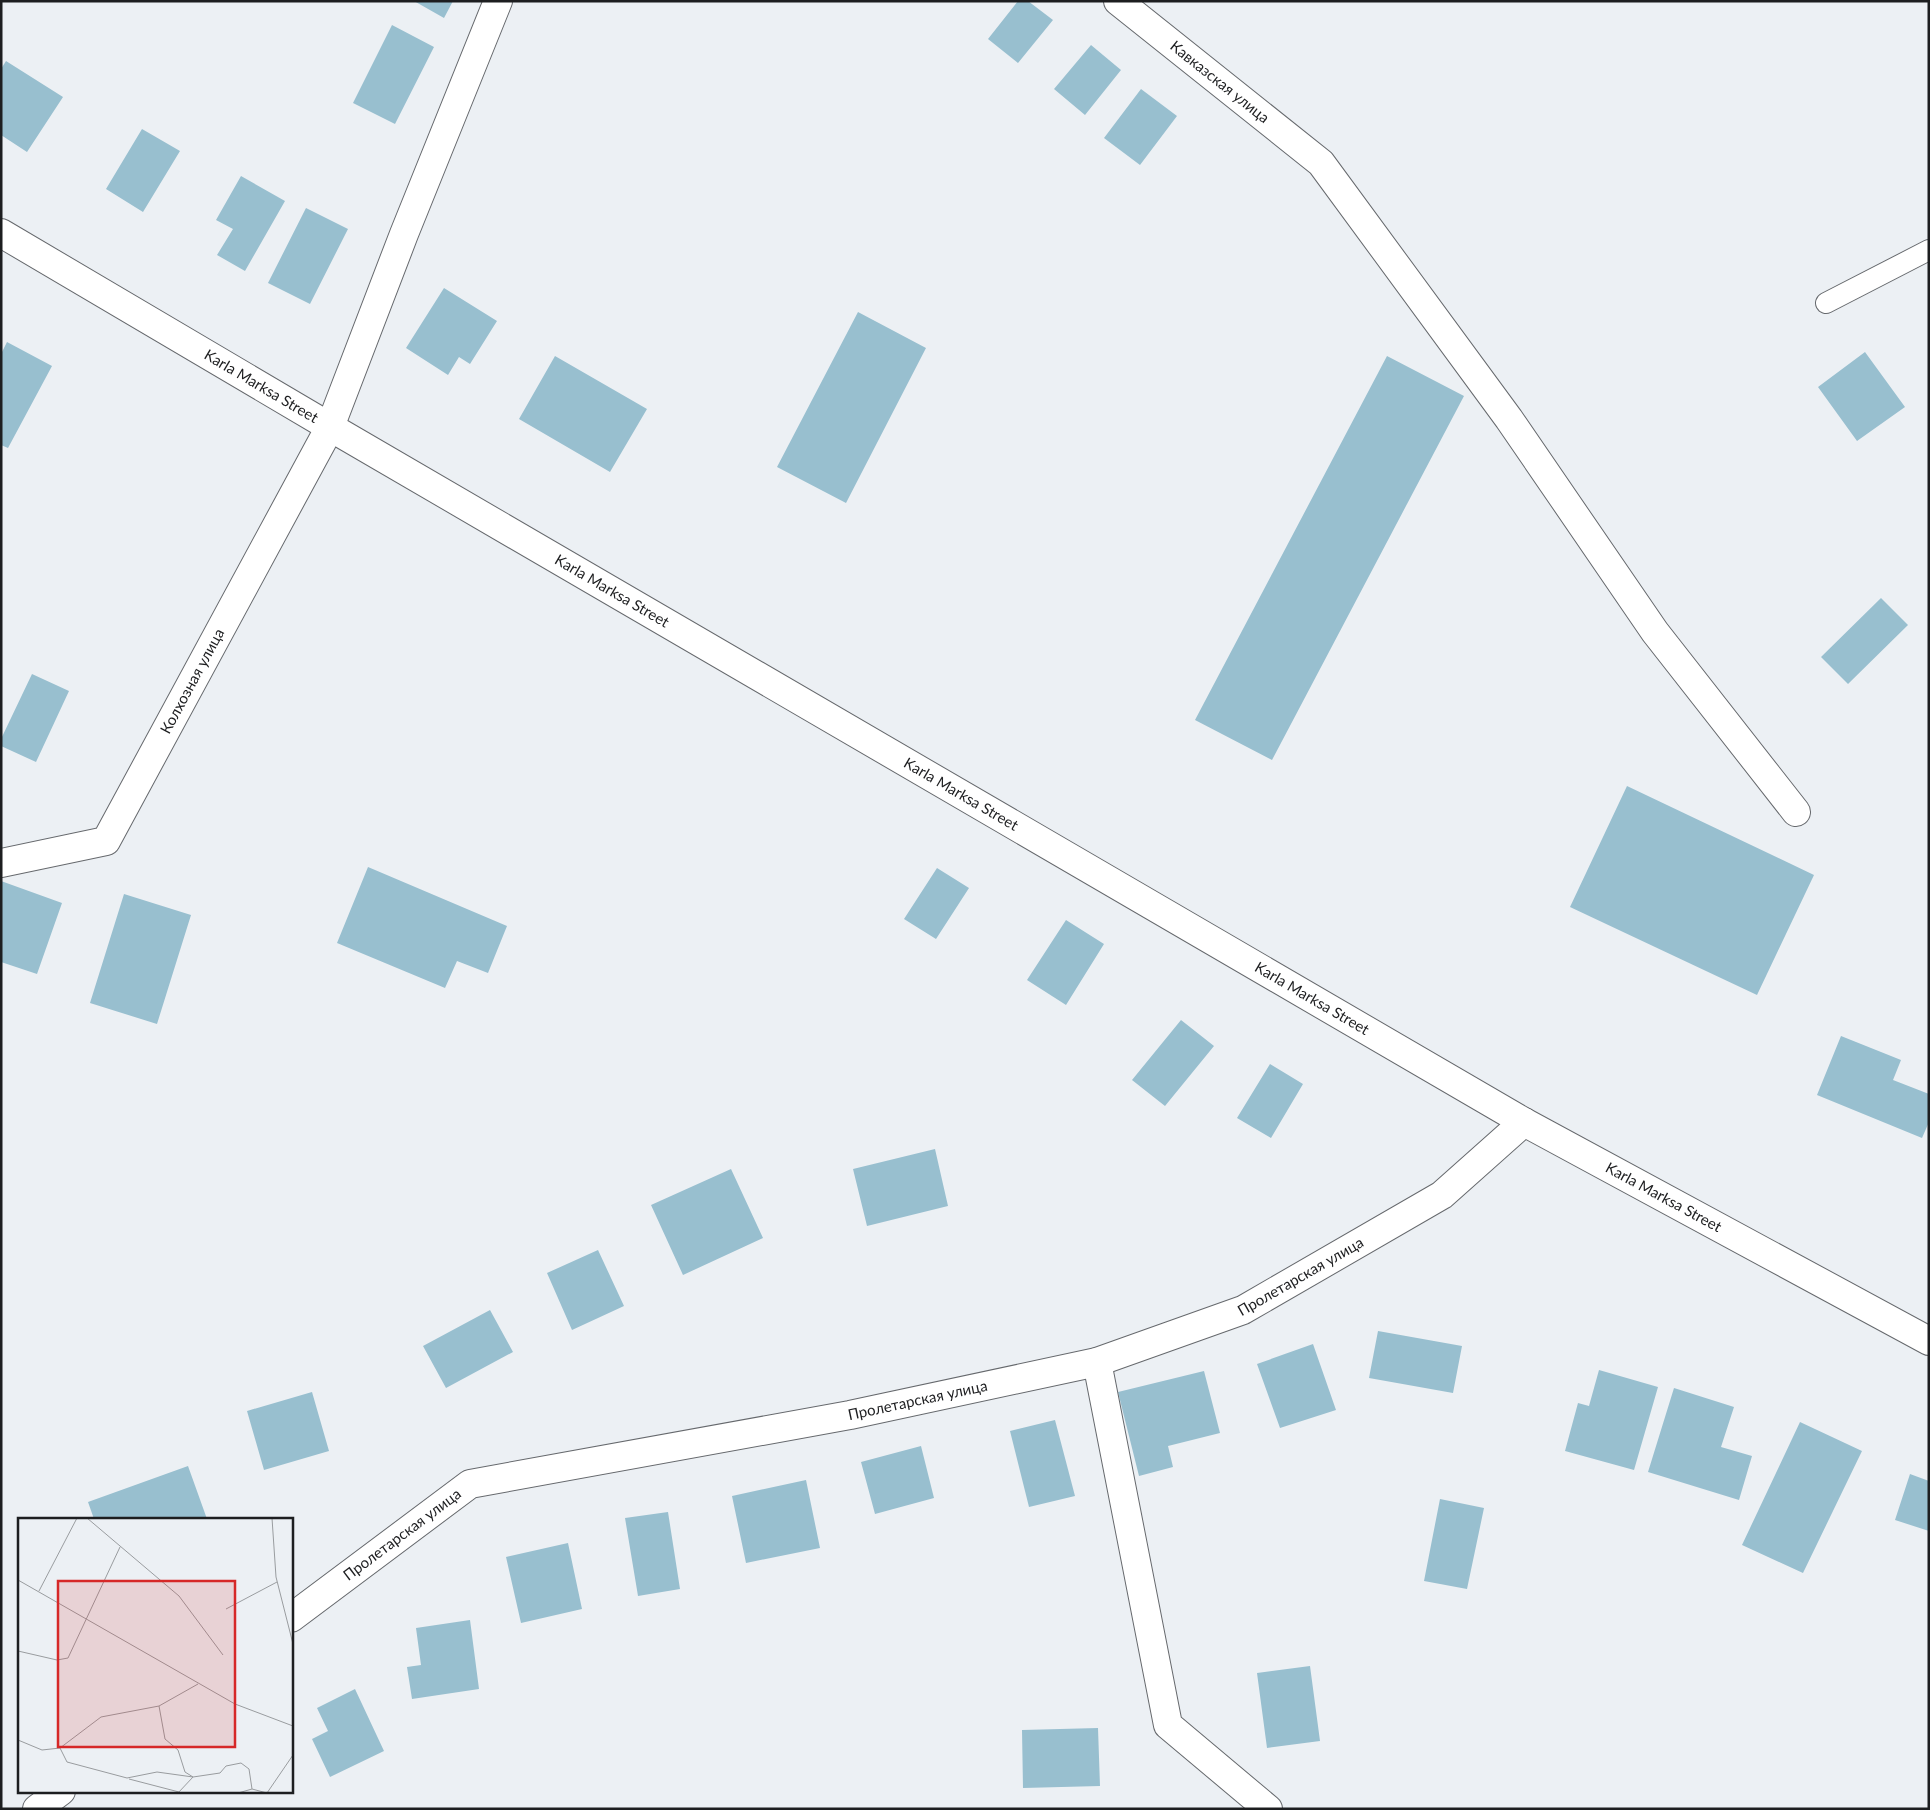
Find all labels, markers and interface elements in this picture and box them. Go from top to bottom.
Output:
street label: Кавказская улица [1167,36,1273,126]
street label: Karla Marksa Street [201,345,322,426]
street label: Karla Marksa Street [552,550,673,631]
street label: Колхозная улица [156,625,227,736]
street label: Karla Marksa Street [901,753,1022,834]
street label: Karla Marksa Street [1252,957,1373,1038]
street label: Karla Marksa Street [1603,1158,1726,1235]
street label: Пролетарская улица [1234,1232,1366,1319]
street label: Пролетарская улица [846,1376,989,1423]
street label: Пролетарская улица [339,1484,464,1584]
inset map [18,1518,292,1792]

